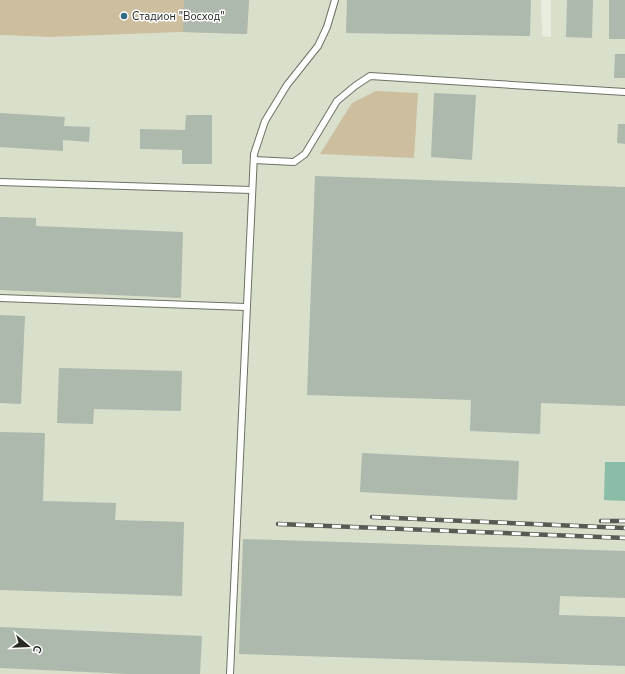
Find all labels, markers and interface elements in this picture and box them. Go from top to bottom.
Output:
place label: Стадион "Восход" [132,9,225,24]
marker: Стадион "Восход" [119,11,129,21]
north arrow [8,626,48,666]
text: С [29,643,45,656]

